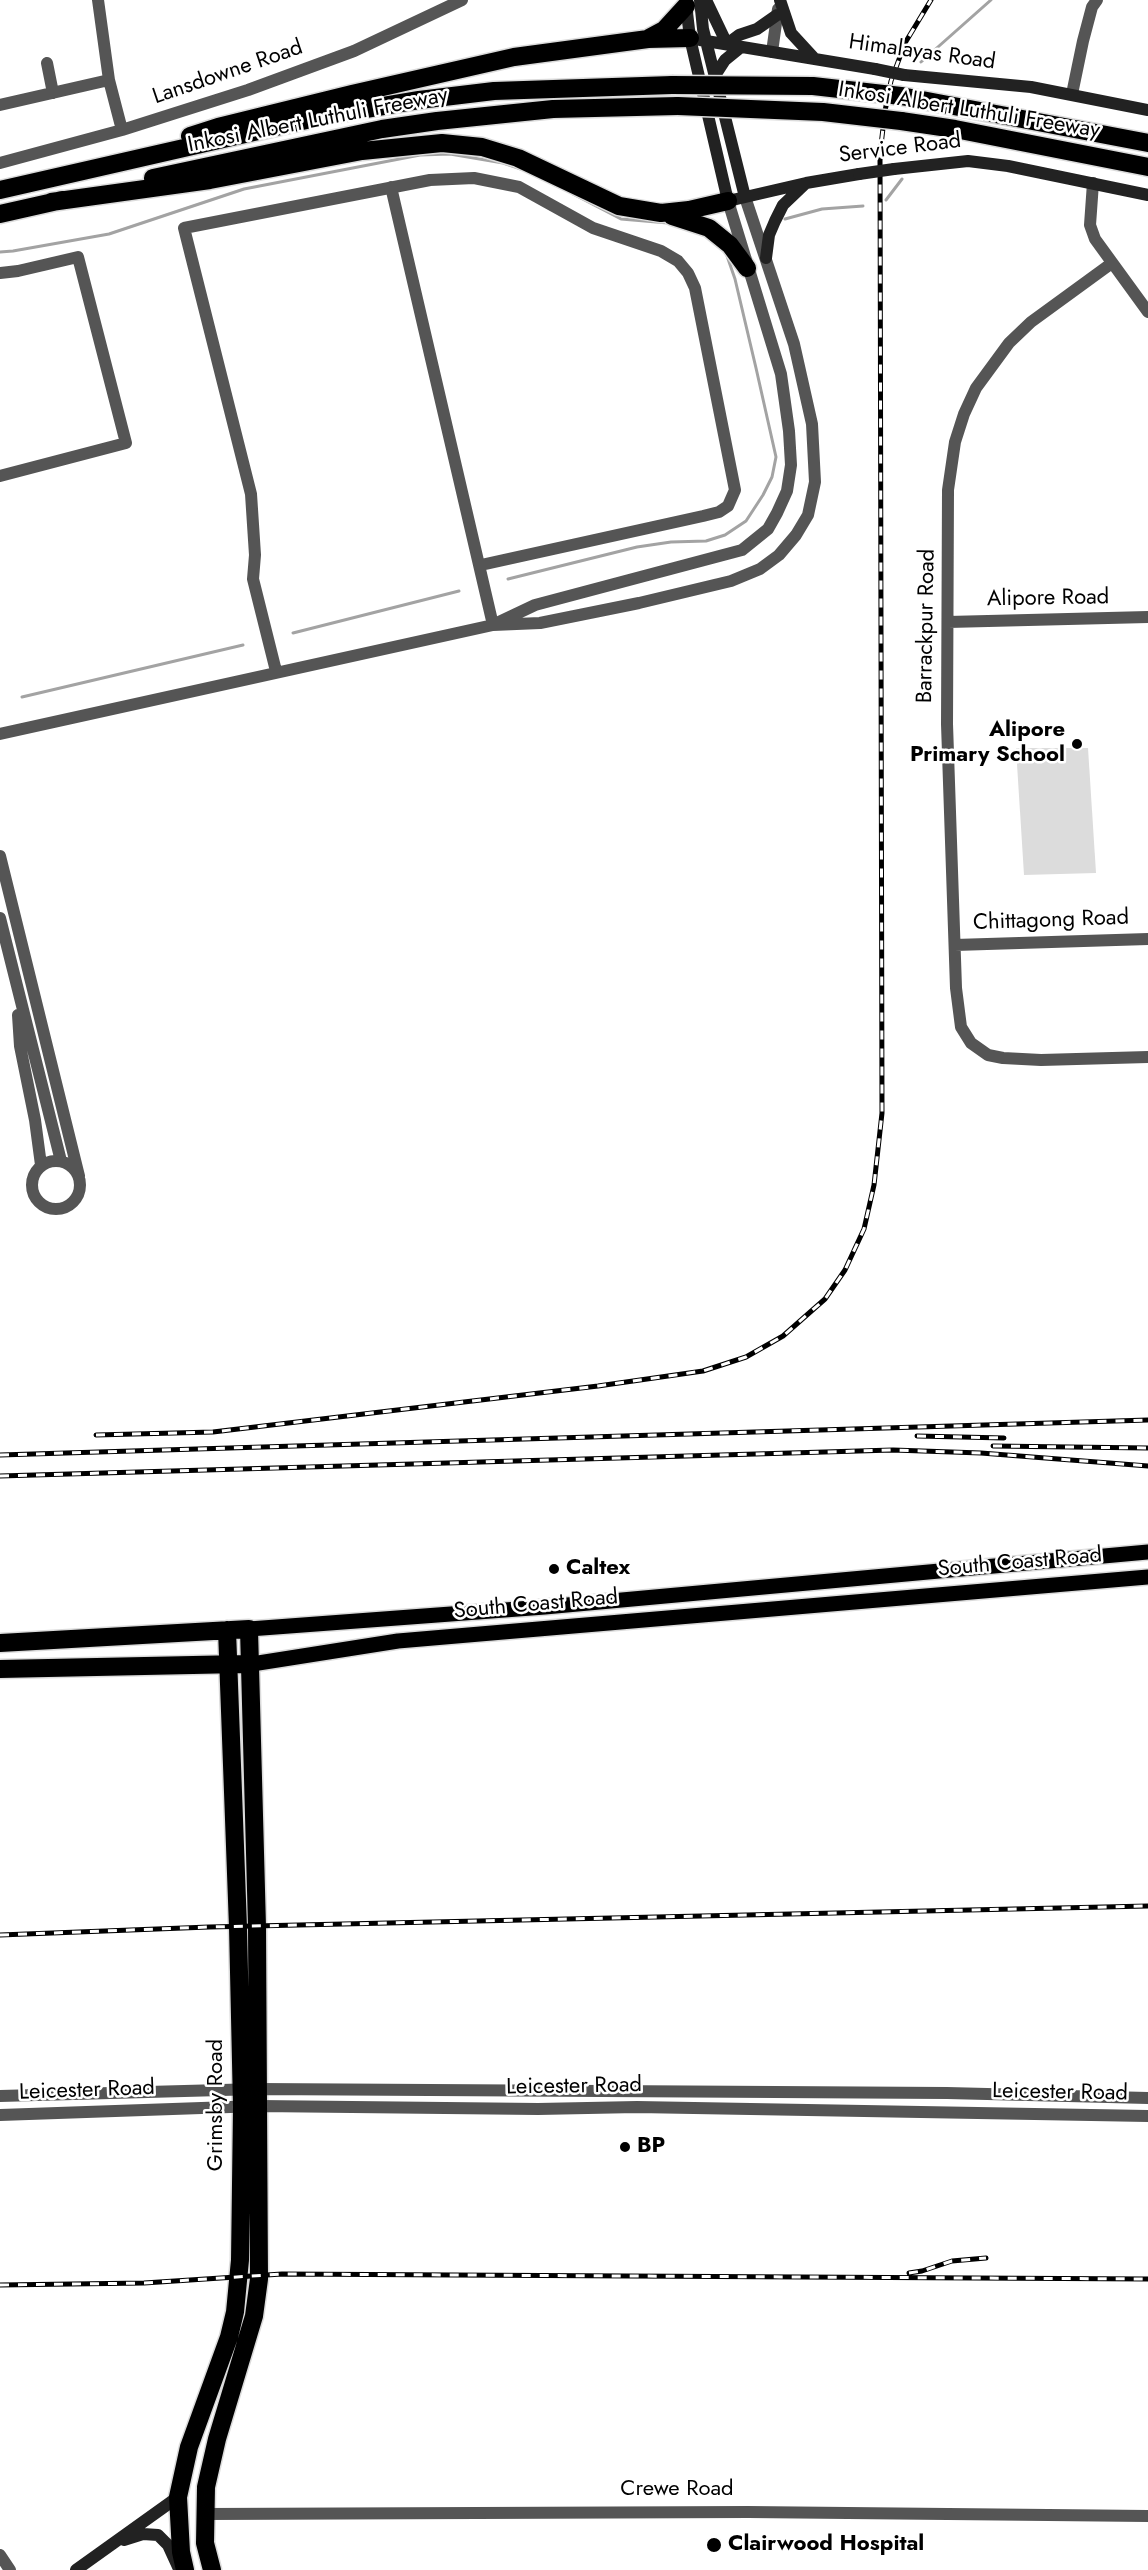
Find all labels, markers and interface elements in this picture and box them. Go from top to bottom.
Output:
street label: Himalayas Road [847,30,997,76]
street label: Lansdowne Road [149,35,307,111]
street label: Inkosi Albert Luthuli Freeway [836,77,1102,145]
street label: Inkosi Albert Luthuli Freeway [186,83,450,159]
street label: Service Road [837,128,963,170]
street label: Barrackpur Road [912,549,942,703]
street label: Alipore Road [987,585,1109,613]
place label: Alipore Primary School [910,718,1065,770]
marker: Alipore Primary School [1070,737,1084,751]
street label: Chittagong Road [972,905,1130,937]
street label: South Coast Road [937,1543,1103,1583]
place label: Caltex [566,1556,630,1582]
marker: Caltex [547,1562,561,1576]
street label: South Coast Road [453,1585,619,1625]
street label: Grimsby Road [204,2039,230,2171]
street label: Leicester Road [506,2073,642,2101]
street label: Leicester Road [19,2075,155,2107]
street label: Leicester Road [992,2079,1128,2107]
place label: BP [637,2134,665,2160]
marker: BP [618,2140,632,2154]
street label: Crewe Road [620,2477,734,2503]
place label: Clairwood Hospital [728,2532,924,2558]
marker: Clairwood Hospital [705,2536,723,2554]

